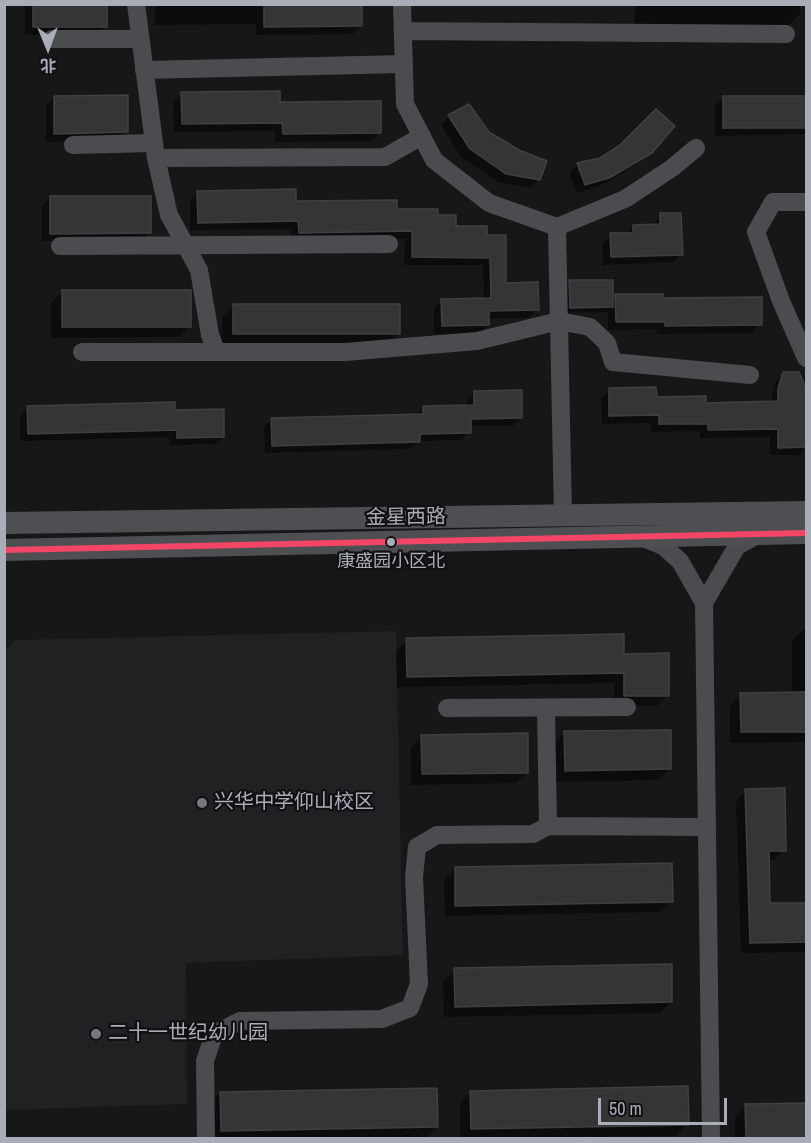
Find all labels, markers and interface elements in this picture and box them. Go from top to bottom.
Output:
north arrow [18,18,78,78]
text: 北 [40,55,57,77]
street label: 金星西路 [366,505,446,531]
marker: 康盛园小区北 [385,536,397,548]
place label: 康盛园小区北 [337,551,445,573]
place label: 兴华中学仰山校区 [214,791,374,815]
marker: 兴华中学仰山校区 [195,796,209,810]
place label: 二十一世纪幼儿园 [108,1022,268,1046]
marker: 二十一世纪幼儿园 [89,1027,103,1041]
scale bar [601,1086,730,1124]
text: 50 m [609,1096,642,1121]

